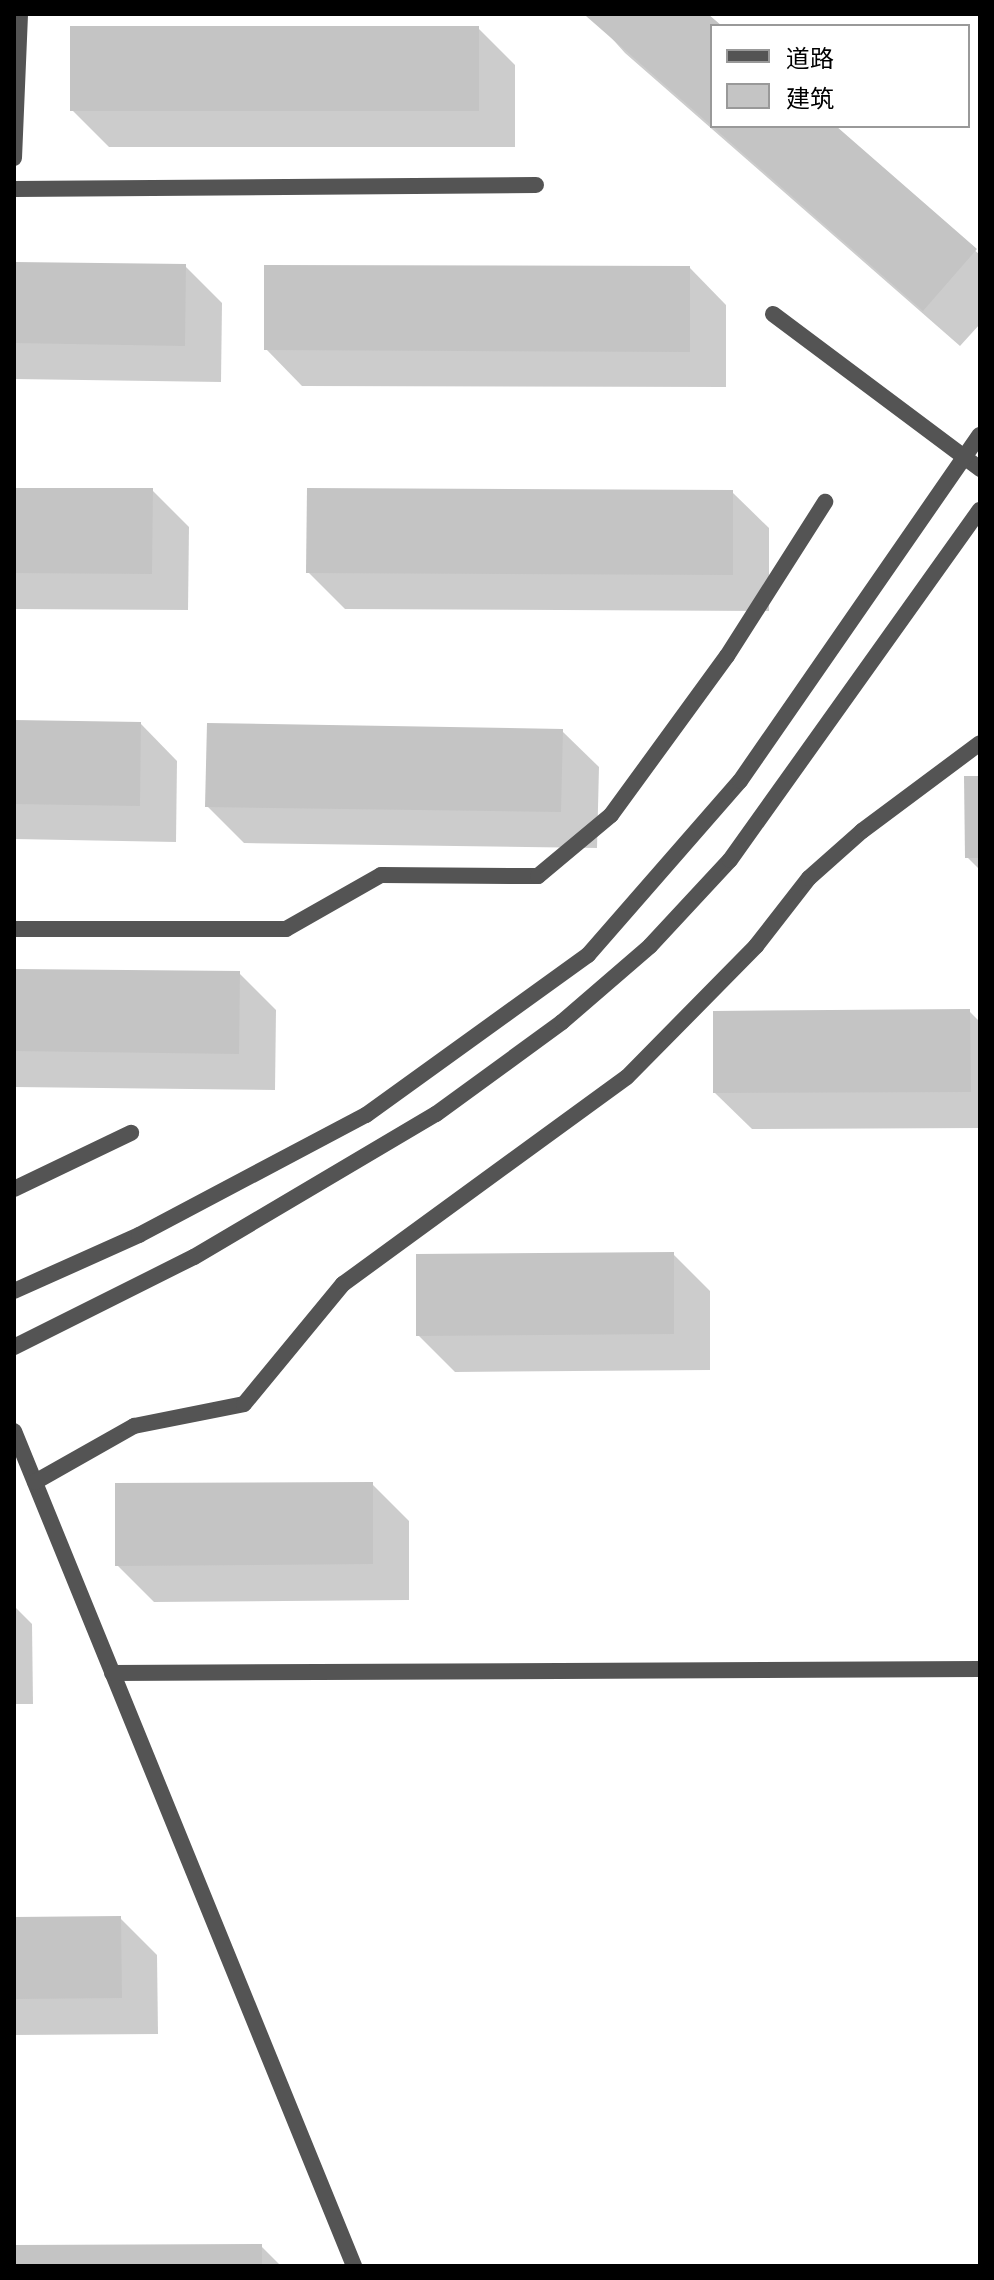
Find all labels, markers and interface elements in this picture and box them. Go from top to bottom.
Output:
legend [710,24,970,128]
text: 道路 [786,44,834,74]
text: 建筑 [786,84,834,114]

